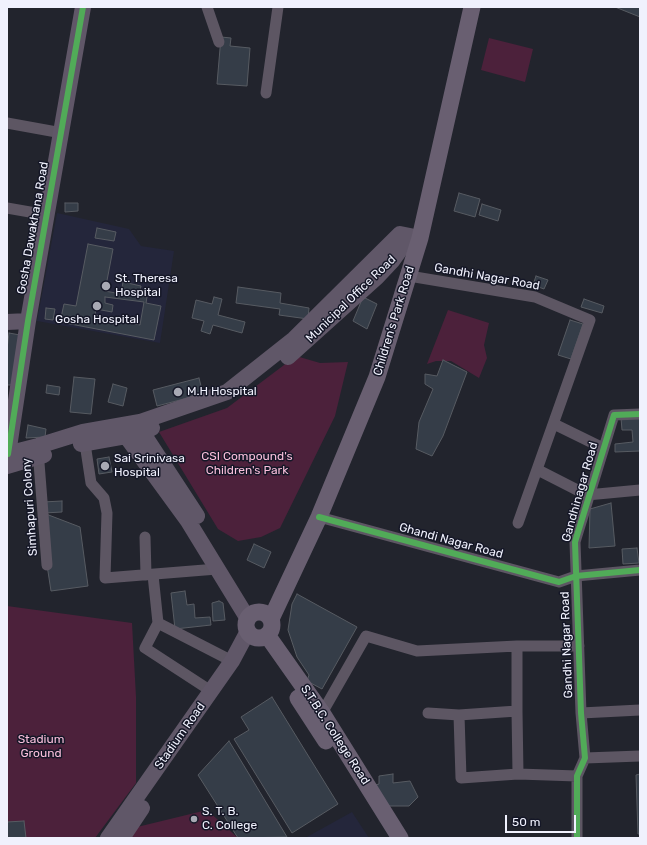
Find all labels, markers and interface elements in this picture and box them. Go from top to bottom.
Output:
street label: Gosha Dawakhana Road [14,161,52,295]
street label: Municipal Office Road [303,252,399,346]
street label: Gandhi Nagar Road [433,261,541,293]
street label: Children's Park Road [370,264,418,378]
place label: St. Theresa Hospital [115,272,178,300]
marker: St. Theresa Hospital [100,280,112,292]
marker: Gosha Hospital [91,300,103,312]
place label: Gosha Hospital [55,313,139,327]
place label: M.H Hospital [187,385,257,399]
marker: M.H Hospital [172,386,184,398]
street label: Gandhinagar Road [559,440,601,544]
park label: CSI Compound's Children's Park [201,450,293,478]
place label: Sai Srinivasa Hospital [114,452,185,480]
street label: Simhapuri Colony [19,458,41,556]
marker: Sai Srinivasa Hospital [99,460,111,472]
street label: Ghandi Nagar Road [397,520,505,562]
street label: Gandhi Nagar Road [558,591,576,699]
street label: S.T.B.C. College Road [297,682,373,788]
street label: Stadium Road [152,700,208,772]
park label: Stadium Ground [18,733,64,761]
place label: S. T. B. C. College [202,805,257,833]
scale bar [507,807,578,833]
marker: S. T. B. C. College [189,814,199,824]
text: 50 m [512,815,540,829]

